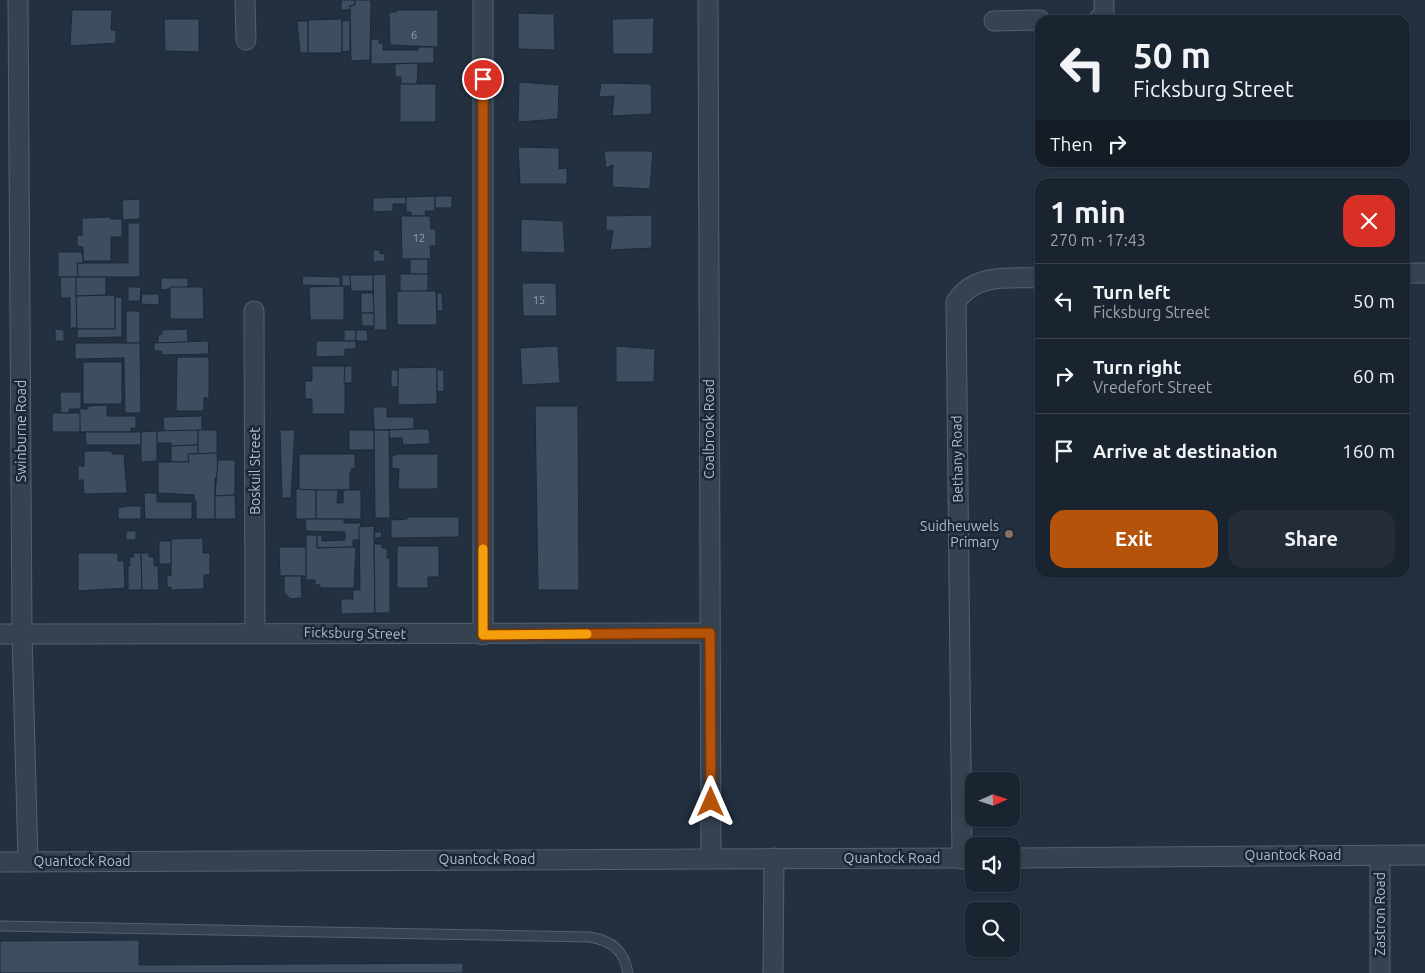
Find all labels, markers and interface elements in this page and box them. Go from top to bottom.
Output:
house number: 6 [411,29,417,41]
icon: left [1050,35,1115,100]
text: 50 m [1133,35,1211,75]
pin [462,58,504,100]
icon: arrive [469,65,497,93]
text: Ficksburg Street [1133,76,1294,101]
icon: right [1103,130,1131,158]
text: Then [1050,133,1093,155]
text: 1 min [1050,195,1126,229]
button: close [1343,195,1395,247]
text: 270 m · 17:43 [1050,231,1146,249]
house number: 12 [413,232,425,244]
text: Turn left [1093,281,1171,303]
icon: left [1050,287,1078,315]
text: 50 m [1353,290,1395,312]
house number: 15 [533,294,545,306]
text: Ficksburg Street [1093,303,1210,321]
text: Turn right [1093,356,1181,378]
icon: right [1050,362,1078,390]
text: 60 m [1353,365,1395,387]
text: Vredefort Street [1093,378,1212,396]
street label: Coalbrook Road [701,379,717,479]
street label: Swinburne Road [13,380,29,482]
street label: Bethany Road [948,415,966,503]
street label: Boskuil Street [247,427,263,515]
icon: arrive [1050,437,1078,465]
text: Arrive at destination [1093,440,1278,462]
text: 160 m [1342,440,1395,462]
button: Exit [1050,510,1218,568]
button: Share [1228,510,1395,568]
place label: Suidheuwels Primary [920,518,999,550]
marker: Suidheuwels Primary [1003,528,1015,540]
street label: Ficksburg Street [304,624,407,642]
north arrow [965,772,1020,828]
map controls [965,772,1020,957]
position arrow [684,775,736,827]
button: sound [965,837,1020,892]
street label: Quantock Road [1245,847,1341,863]
street label: Quantock Road [844,850,940,866]
street label: Quantock Road [439,851,535,867]
street label: Quantock Road [34,853,130,869]
street label: Zastron Road [1372,872,1388,956]
button: search [965,902,1020,957]

